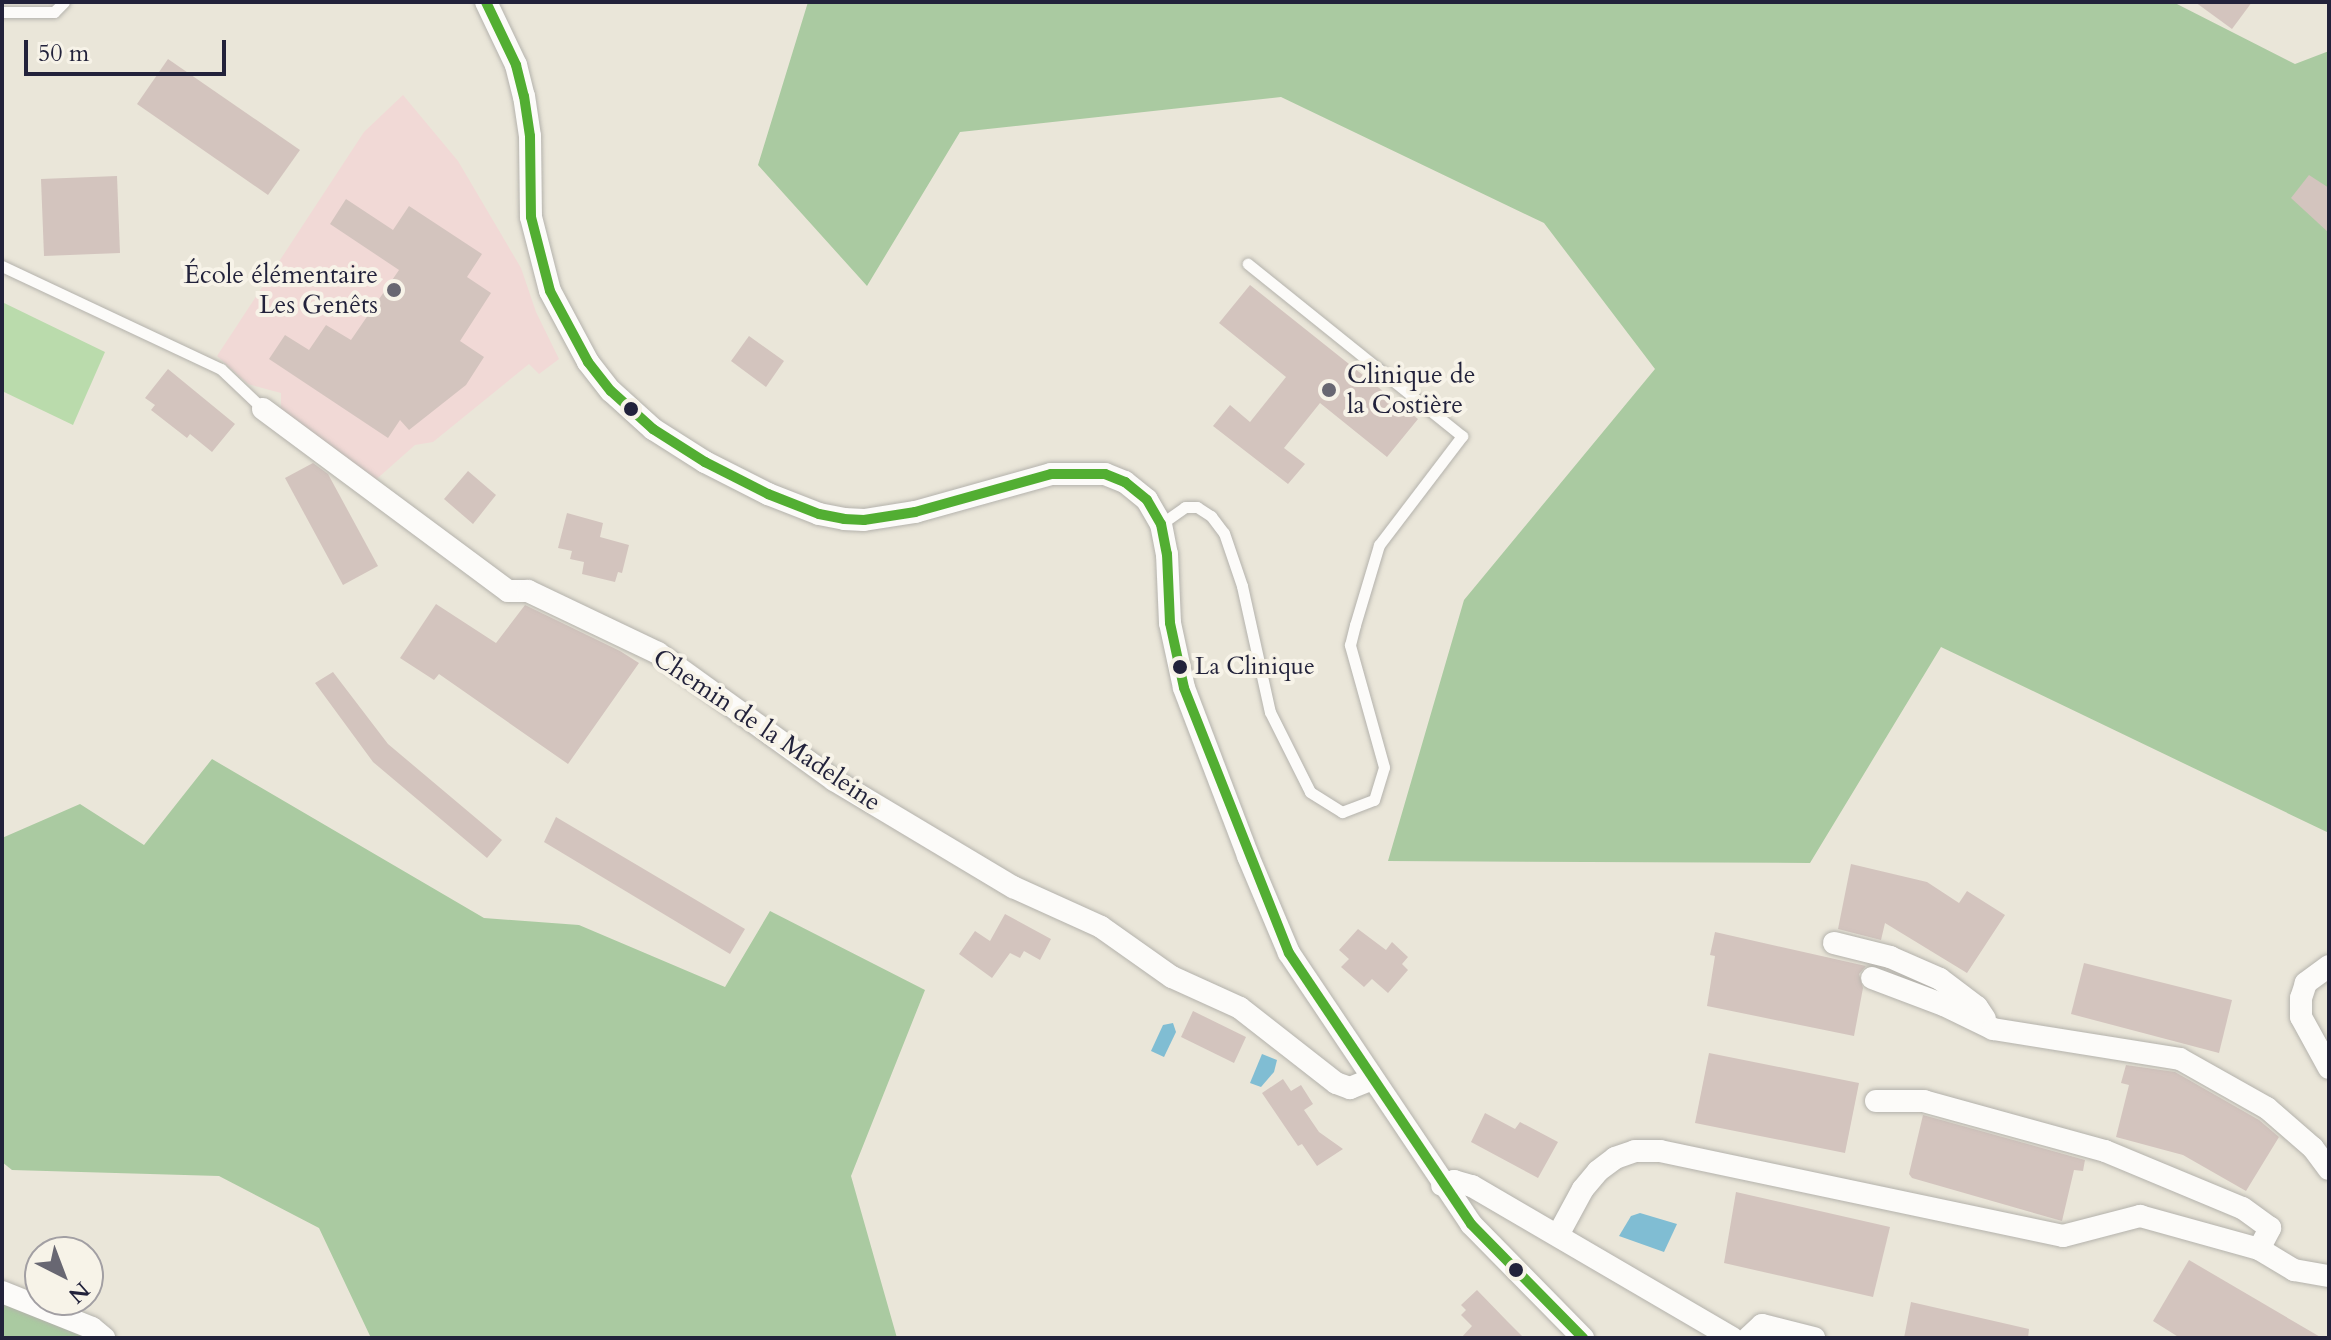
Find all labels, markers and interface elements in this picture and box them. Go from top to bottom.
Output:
scale bar [28,24,230,74]
text: 50 m [38,37,89,70]
place label: École élémentaire Les Genêts [184,259,378,320]
marker: École élémentaire Les Genêts [385,281,403,299]
place label: Clinique de la Costière [1347,359,1476,420]
marker: Clinique de la Costière [1318,379,1340,401]
unlabelled marker [623,401,639,417]
street label: Chemin de la Madeleine [647,642,887,818]
place label: La Clinique [1195,653,1315,681]
marker: La Clinique [1172,659,1188,675]
north arrow [24,1236,104,1316]
unlabelled marker [1508,1262,1524,1278]
text: N [62,1275,96,1310]

